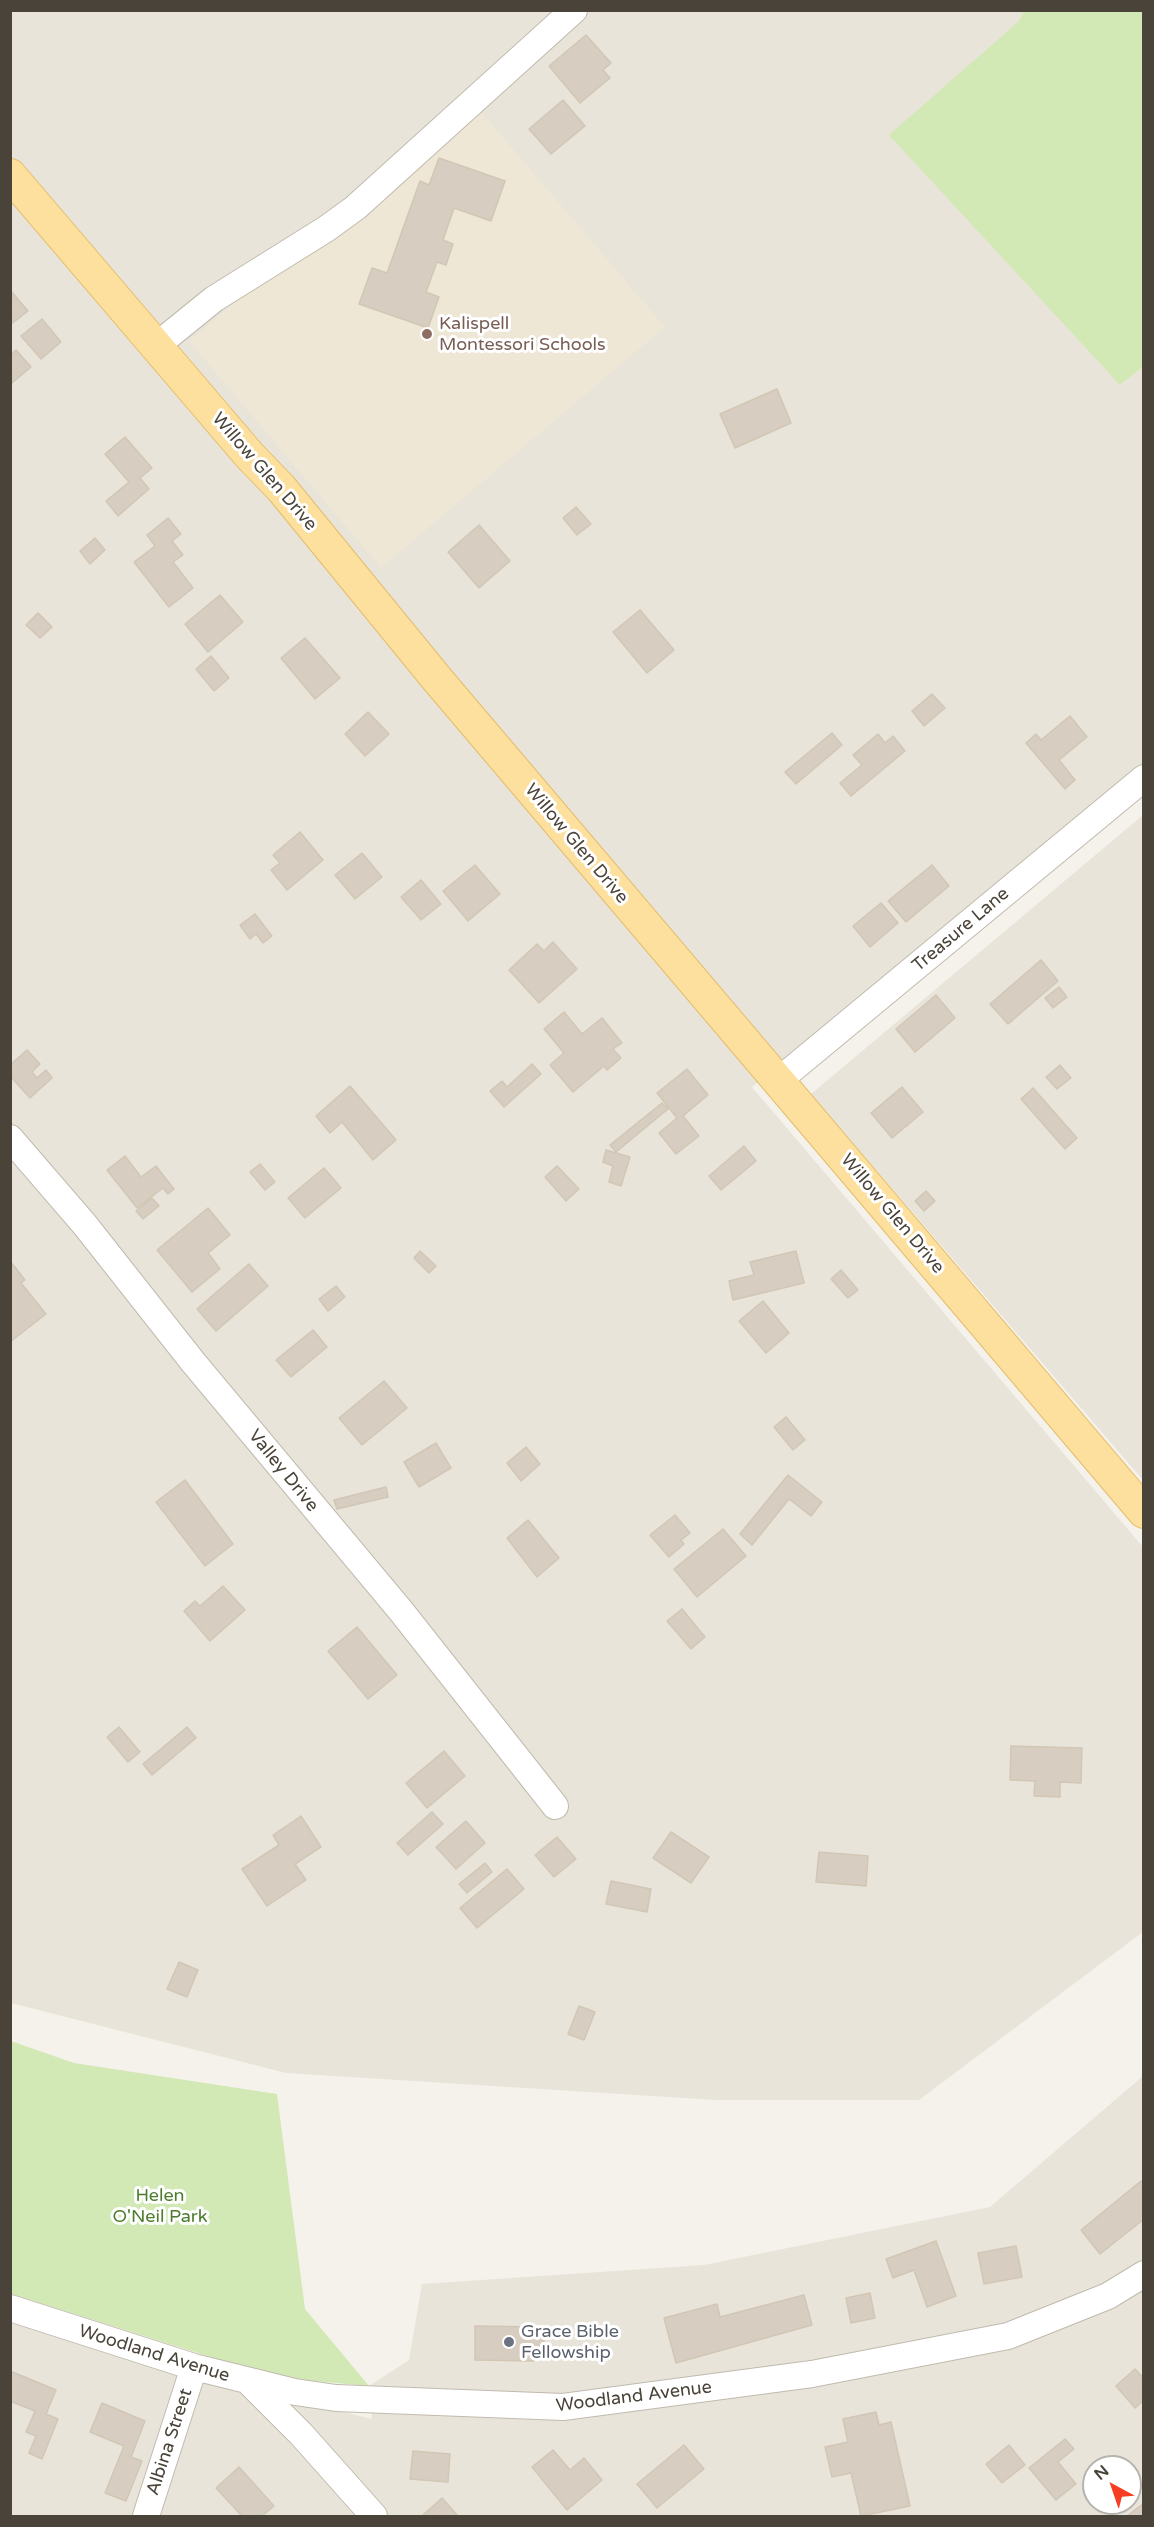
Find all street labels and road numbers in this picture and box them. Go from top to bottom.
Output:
street label: Willow Glen Drive [207,409,321,535]
street label: Willow Glen Drive [520,780,632,908]
street label: Treasure Lane [908,883,1014,977]
street label: Willow Glen Drive [836,1150,948,1278]
street label: Valley Drive [243,1426,323,1516]
street label: Woodland Avenue [76,2321,232,2387]
street label: Woodland Avenue [555,2377,713,2417]
street label: Albina Street [143,2386,197,2498]

